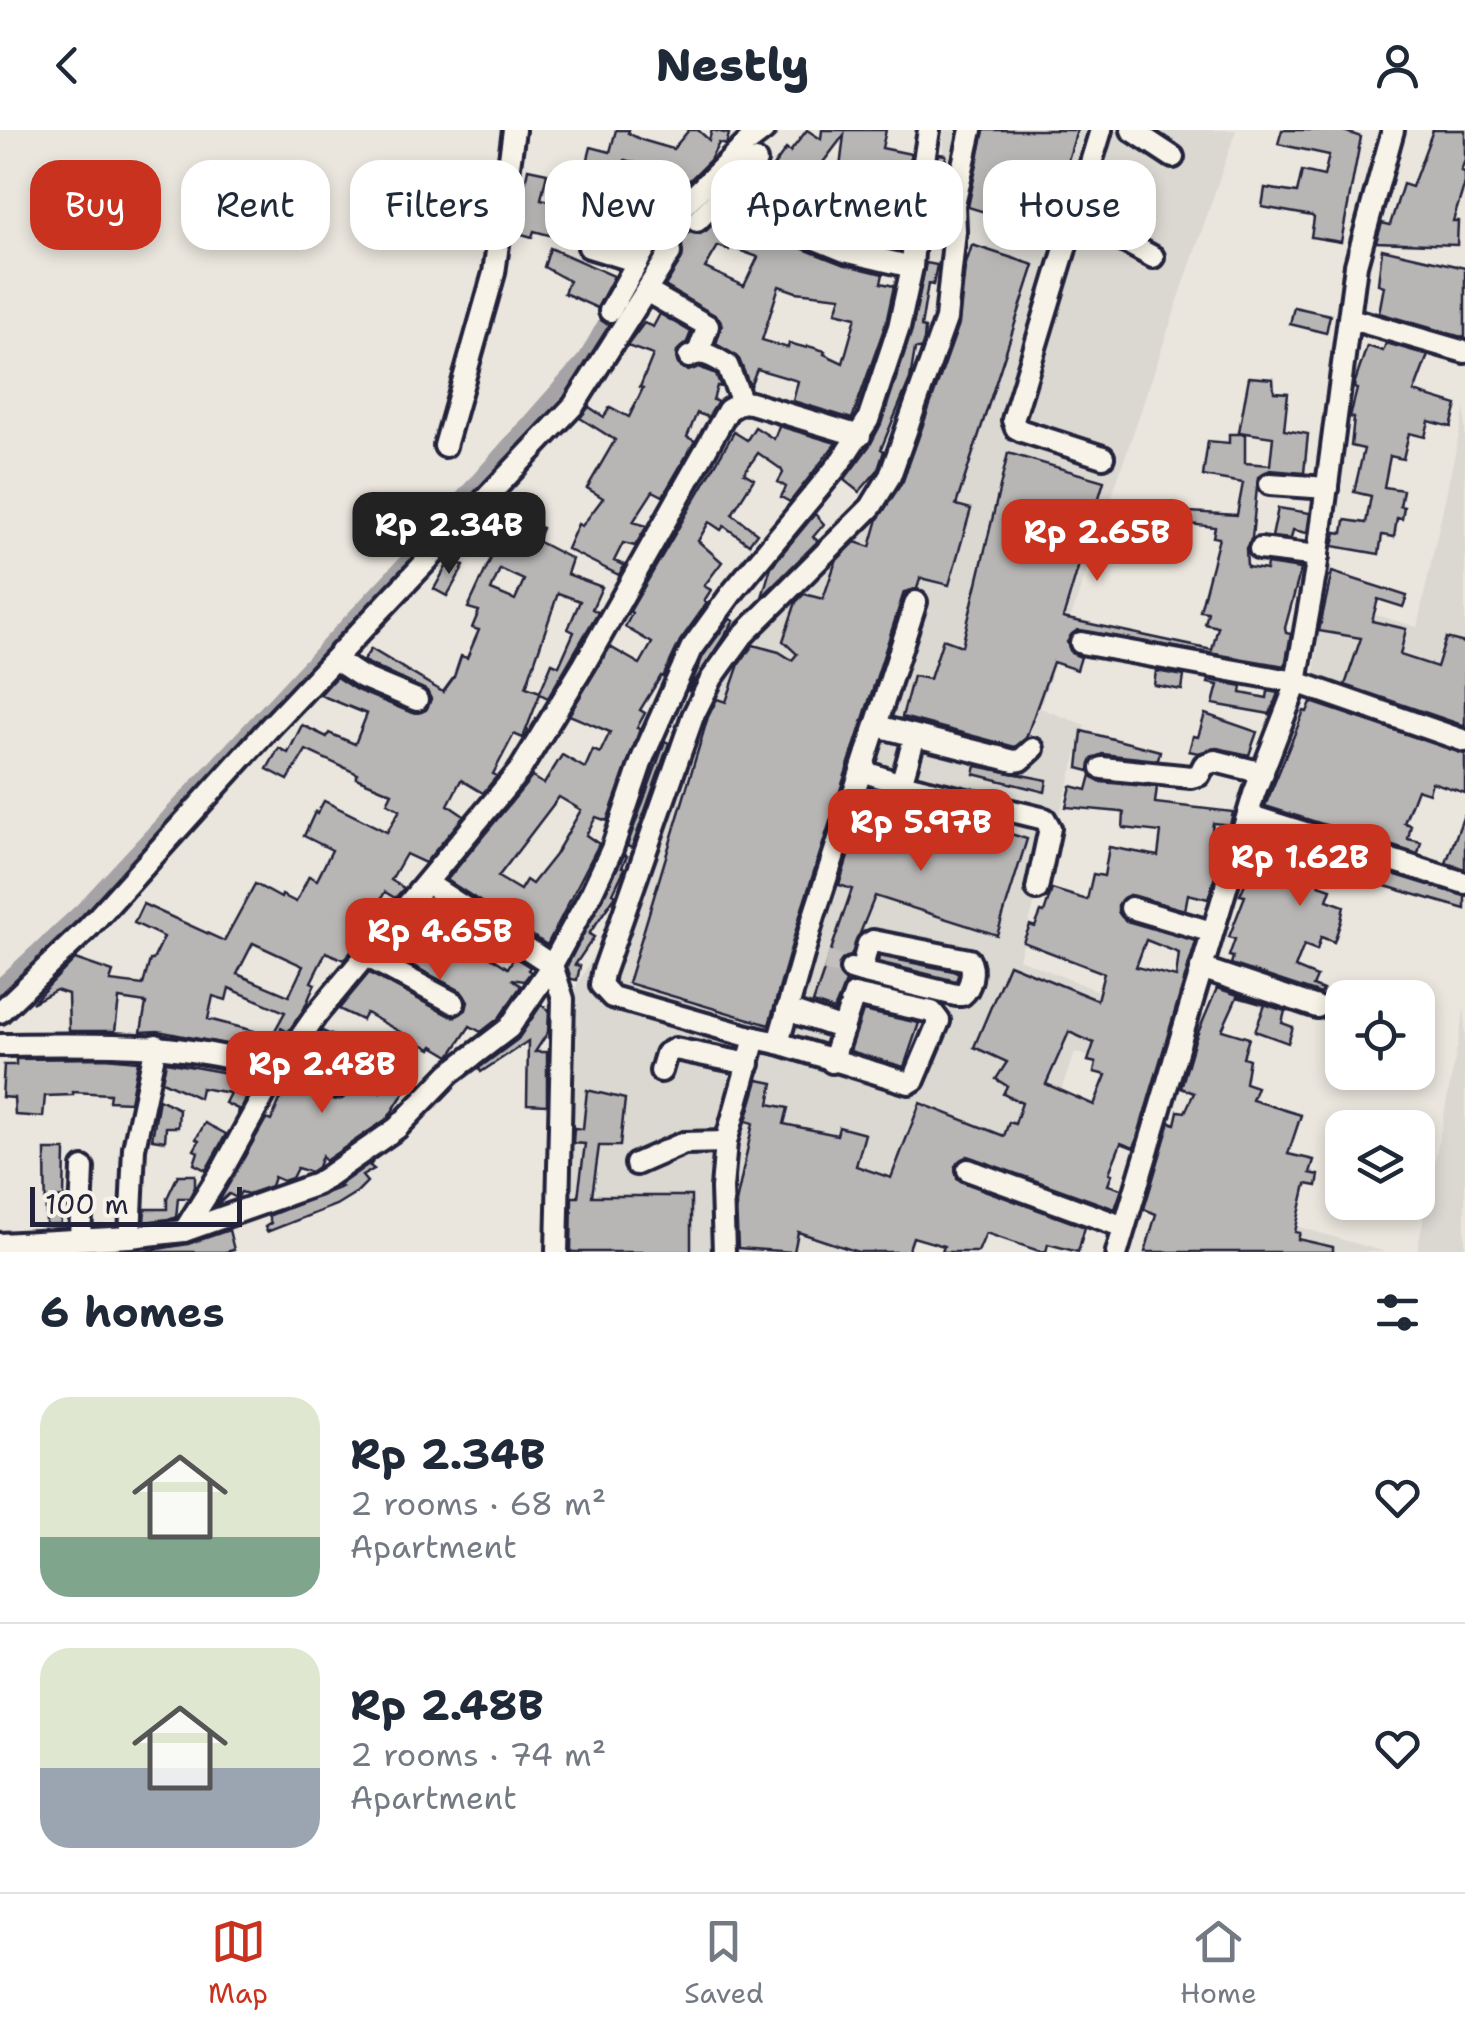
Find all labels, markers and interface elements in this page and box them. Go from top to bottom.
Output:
text: Nestly [656,35,809,95]
icon: back [40,38,95,93]
icon: person [1370,38,1425,93]
chip: Buy [30,160,161,250]
chip: Rent [181,160,330,250]
chip: Filters [350,160,525,250]
chip: New [545,160,691,250]
chip: Apartment [711,160,963,250]
chip: House [983,160,1156,250]
pin: Rp 2.34B [346,492,552,577]
pin: Rp 2.65B [994,499,1200,584]
text: Rp 2.34B [374,503,524,546]
text: Rp 2.65B [1024,510,1170,553]
pin: Rp 5.97B [818,789,1024,874]
text: Rp 5.97B [850,800,992,843]
pin: Rp 1.62B [1197,824,1403,909]
text: Rp 1.62B [1231,835,1369,878]
pin: Rp 4.65B [337,898,543,983]
text: Rp 4.65B [367,909,513,952]
map controls [1325,980,1435,1220]
button: locate [1325,980,1435,1090]
pin: Rp 2.48B [219,1031,425,1116]
text: Rp 2.48B [248,1042,396,1085]
button: layers [1325,1110,1435,1220]
scale bar [30,1182,242,1226]
text: 100 m [45,1185,129,1223]
text: 6 homes [40,1284,225,1340]
icon: filters [1370,1285,1425,1340]
text: Rp 2.34B [350,1426,546,1482]
icon: home [120,1437,240,1557]
icon: heart [1370,1470,1425,1525]
text: 2 rooms · 68 m² [350,1482,606,1525]
text: Apartment [350,1525,517,1568]
text: Rp 2.48B [350,1677,544,1733]
icon: home [120,1688,240,1808]
icon: heart [1370,1721,1425,1776]
text: 2 rooms · 74 m² [350,1733,606,1776]
text: Apartment [350,1776,517,1819]
tab: Map [208,1914,268,2012]
tab: Saved [684,1914,764,2012]
tab: Home [1180,1914,1257,2012]

